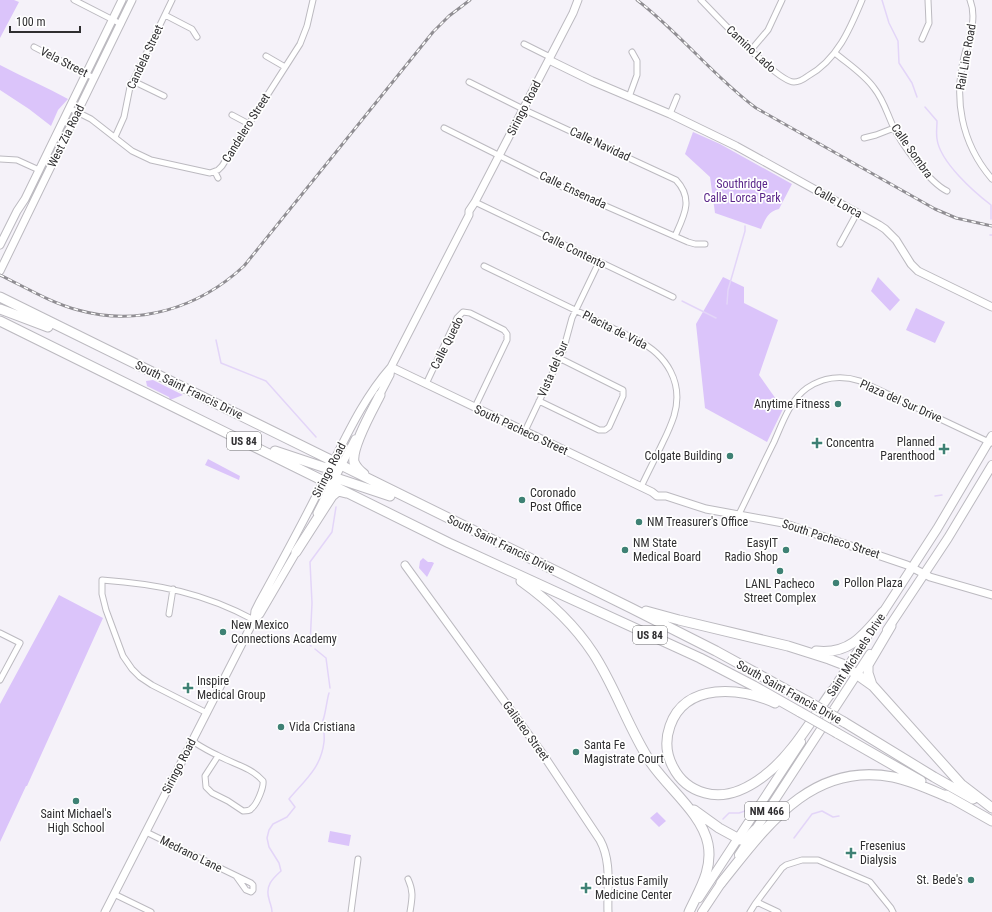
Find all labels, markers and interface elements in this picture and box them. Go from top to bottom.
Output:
scale bar [10,8,80,34]
text: 100 m [16,15,46,29]
street label: Candela Street [124,22,166,91]
street label: Camino Lado [723,23,779,75]
street label: Rail Line Road [953,23,979,91]
street label: Vela Street [38,44,91,80]
street label: Siringo Road [504,78,544,138]
street label: Candelero Street [219,91,273,165]
street label: West Zia Road [45,102,87,170]
street label: Calle Sombra [888,121,936,181]
street label: Calle Navidad [568,124,632,164]
street label: Calle Ensenada [537,168,609,212]
park label: Southridge Calle Lorca Park [703,177,781,205]
street label: Calle Lorca [811,183,865,221]
street label: Calle Contento [540,228,608,272]
street label: Placita de Vida [580,308,650,352]
street label: Calle Quedo [428,314,466,372]
street label: Vista del Sur [535,338,571,399]
street label: South Saint Francis Drive [133,358,245,422]
street label: Plaza del Sur Drive [858,377,945,426]
place label: Anytime Fitness [754,397,830,411]
marker: Anytime Fitness [833,399,843,409]
street label: South Pacheco Street [472,402,571,458]
road number: US 84 [227,432,261,450]
place label: Planned Parenthood [880,435,935,463]
place label: Concentra [826,436,875,450]
marker: Concentra [811,437,823,449]
street label: Siringo Road [309,440,349,500]
marker: Planned Parenthood [938,443,950,455]
place label: Colgate Building [645,449,722,463]
marker: Colgate Building [725,451,735,461]
place label: Coronado Post Office [530,486,582,514]
marker: Coronado Post Office [517,495,527,505]
street label: South Saint Francis Drive [445,512,557,576]
place label: NM Treasurer's Office [647,515,748,529]
marker: NM Treasurer's Office [634,517,644,527]
street label: South Pacheco Street [780,517,882,562]
place label: NM State Medical Board [633,536,701,564]
place label: EasyIT Radio Shop [724,536,778,564]
marker: NM State Medical Board [620,545,630,555]
marker: EasyIT Radio Shop [781,545,791,555]
marker: LANL Pacheco Street Complex [775,566,785,576]
place label: Pollon Plaza [844,576,903,590]
place label: LANL Pacheco Street Complex [744,577,816,605]
marker: Pollon Plaza [831,578,841,588]
street label: Saint Michaels Drive [824,610,888,699]
place label: New Mexico Connections Academy [231,618,337,646]
road number: US 84 [633,626,667,644]
marker: New Mexico Connections Academy [218,627,228,637]
street label: South Saint Francis Drive [734,657,844,727]
place label: Inspire Medical Group [197,674,266,702]
marker: Inspire Medical Group [182,682,194,694]
street label: Galisteo Street [500,699,552,764]
place label: Vida Cristiana [289,720,355,734]
marker: Vida Cristiana [276,722,286,732]
street label: Siringo Road [159,736,199,796]
place label: Santa Fe Magistrate Court [584,738,664,766]
marker: Santa Fe Magistrate Court [571,747,581,757]
marker: Saint Michael's High School [71,796,81,806]
road number: NM 466 [745,802,789,820]
place label: Saint Michael's High School [40,807,112,835]
street label: Medrano Lane [158,833,225,875]
place label: Fresenius Dialysis [860,839,906,867]
marker: Fresenius Dialysis [845,847,857,859]
place label: St. Bede's [917,873,963,887]
place label: Christus Family Medicine Center [595,874,672,902]
marker: St. Bede's [966,875,976,885]
marker: Christus Family Medicine Center [580,882,592,894]

